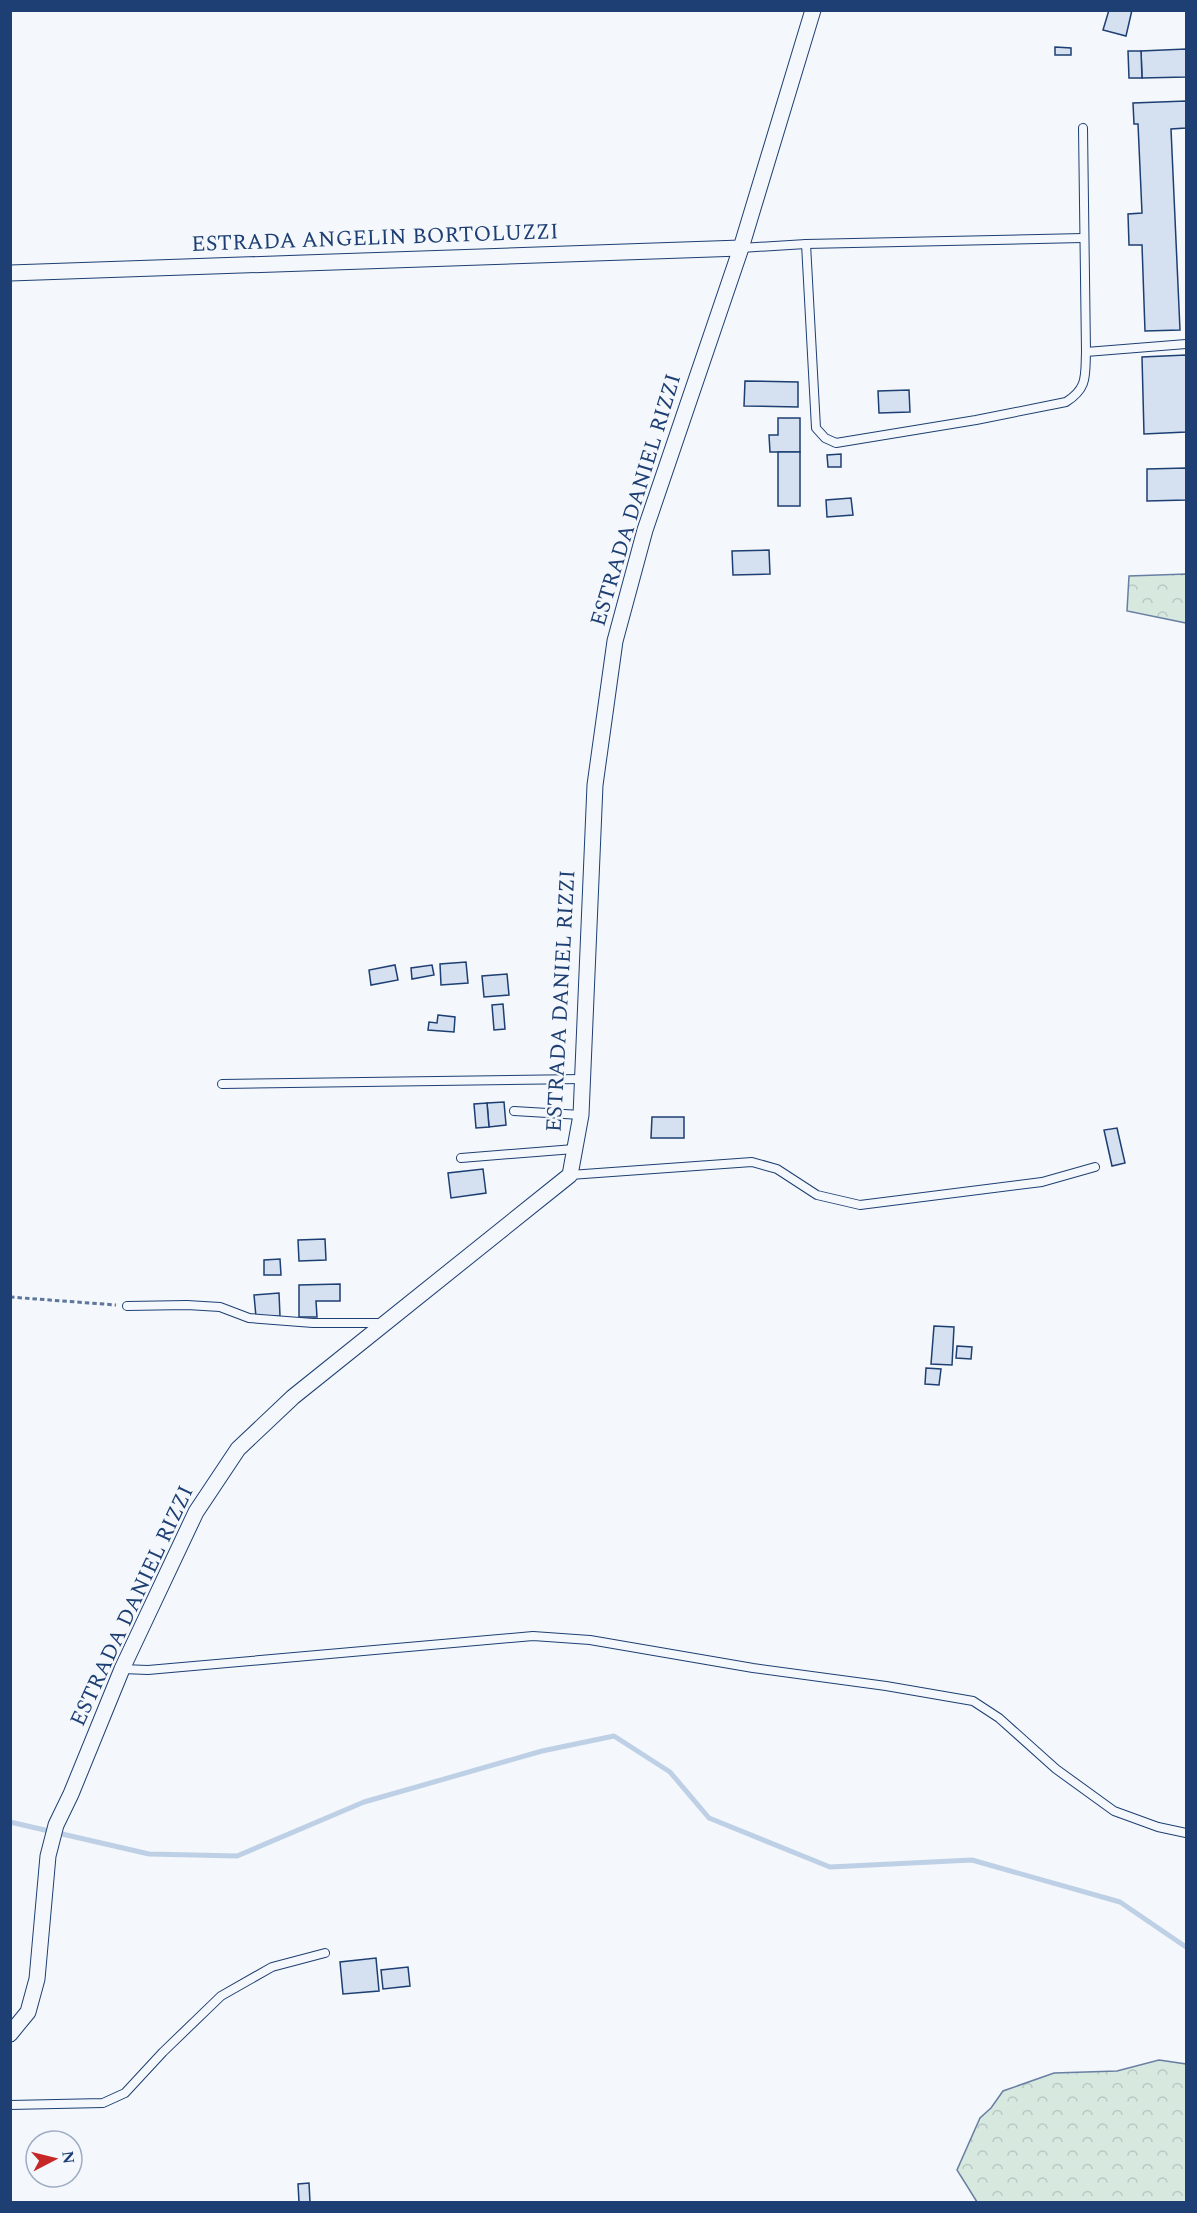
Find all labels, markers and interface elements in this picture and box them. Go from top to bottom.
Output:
street label: ESTRADA ANGELIN BORTOLUZZI [191,215,559,261]
street label: ESTRADA DANIEL RIZZI [582,370,690,630]
street label: ESTRADA DANIEL RIZZI [538,869,584,1133]
street label: ESTRADA DANIEL RIZZI [62,1480,202,1732]
north arrow [24,2129,84,2189]
text: N [55,2149,81,2165]

